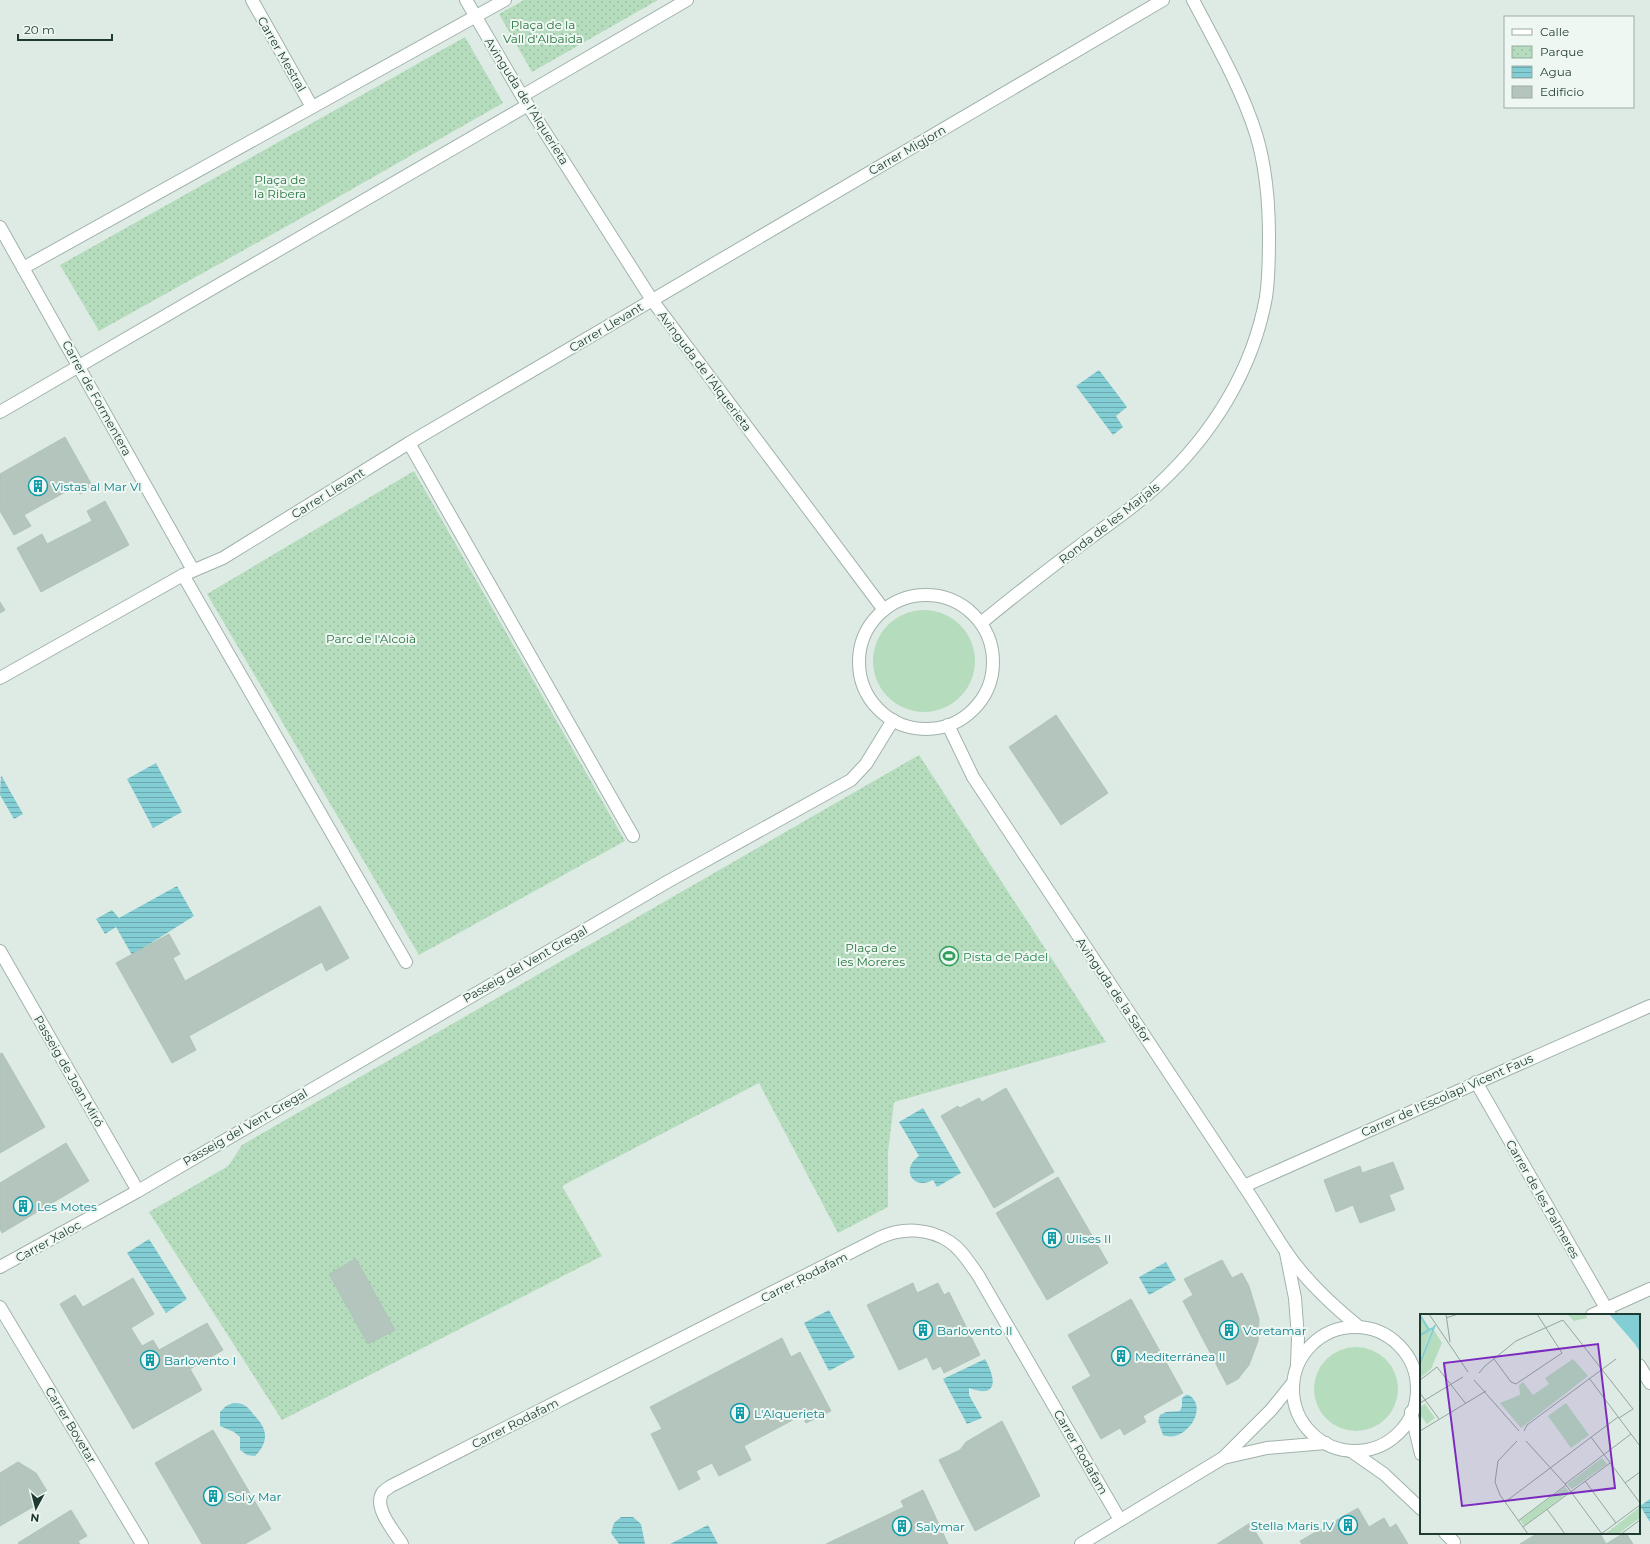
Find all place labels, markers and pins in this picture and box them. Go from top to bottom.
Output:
building icon: Vistas al Mar VI [27,475,49,497]
place label: Vistas al Mar VI [52,479,142,494]
sports icon: Pista de Pádel [938,945,960,967]
place label: Pista de Pádel [963,949,1048,964]
building icon: Les Motes [12,1195,34,1217]
place label: Les Motes [37,1199,97,1214]
building icon: Ulises II [1041,1227,1063,1249]
place label: Ulises II [1066,1231,1111,1246]
building icon: Barlovento II [912,1319,934,1341]
building icon: Voretamar [1218,1319,1240,1341]
place label: Barlovento II [937,1323,1013,1338]
place label: Voretamar [1243,1323,1307,1338]
building icon: Mediterránea II [1110,1345,1132,1367]
building icon: Barlovento I [139,1349,161,1371]
place label: Mediterránea II [1135,1349,1226,1364]
place label: Barlovento I [164,1353,236,1368]
building icon: L'Alquerieta [729,1402,751,1424]
place label: L'Alquerieta [754,1406,825,1421]
building icon: Sol y Mar [202,1485,224,1507]
place label: Sol y Mar [227,1489,281,1504]
building icon: Stella Maris IV [1337,1514,1359,1536]
building icon: Salymar [891,1515,913,1537]
place label: Stella Maris IV [1251,1518,1335,1533]
place label: Salymar [916,1519,965,1534]

